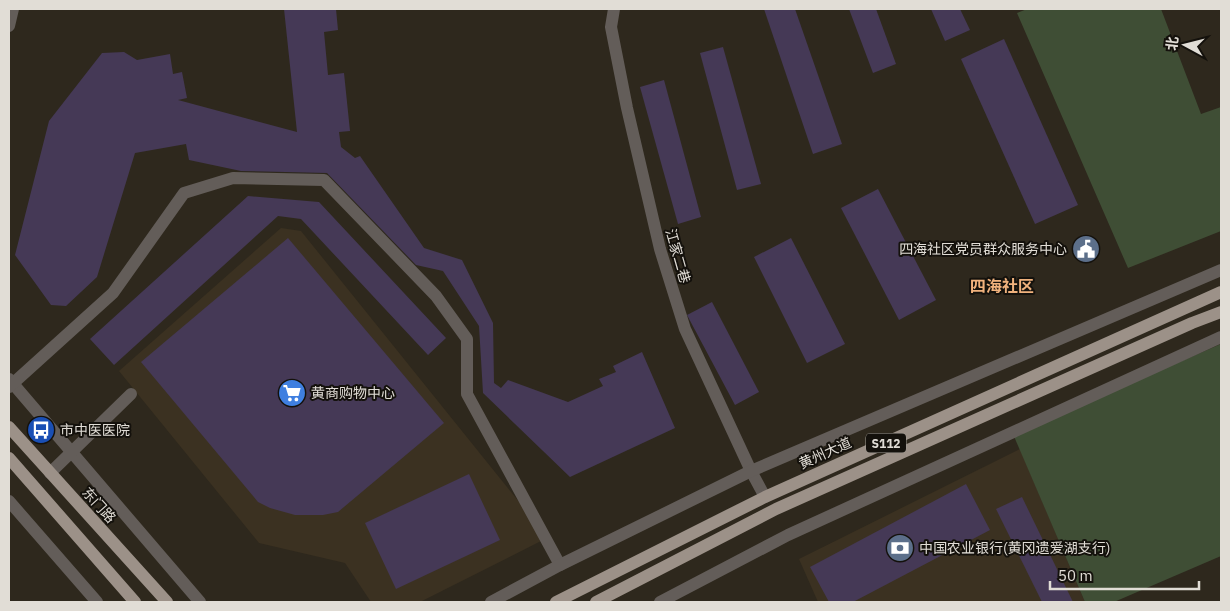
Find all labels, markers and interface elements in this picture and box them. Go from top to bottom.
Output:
north arrow [1160,20,1210,70]
text: 北 [1162,35,1182,51]
street label: 江家二巷 [662,227,694,285]
public building icon: 四海社区党员群众服务中心 [1071,234,1101,264]
place label: 四海社区党员群众服务中心 [899,240,1067,258]
district label: 四海社区 [970,276,1034,296]
supermarket icon: 黄商购物中心 [277,378,307,408]
place label: 黄商购物中心 [311,384,395,402]
bus stop icon: 市中医医院 [26,415,56,445]
place label: 市中医医院 [60,421,130,439]
street label: 黄州大道 [796,433,854,473]
road number: S112 [866,433,906,452]
street label: 东门路 [78,483,120,527]
bank icon: 中国农业银行(黄冈遗爱湖支行) [885,533,915,563]
place label: 中国农业银行(黄冈遗爱湖支行) [919,539,1110,557]
scale bar [1050,558,1199,590]
text: 50 m [1058,566,1093,585]

